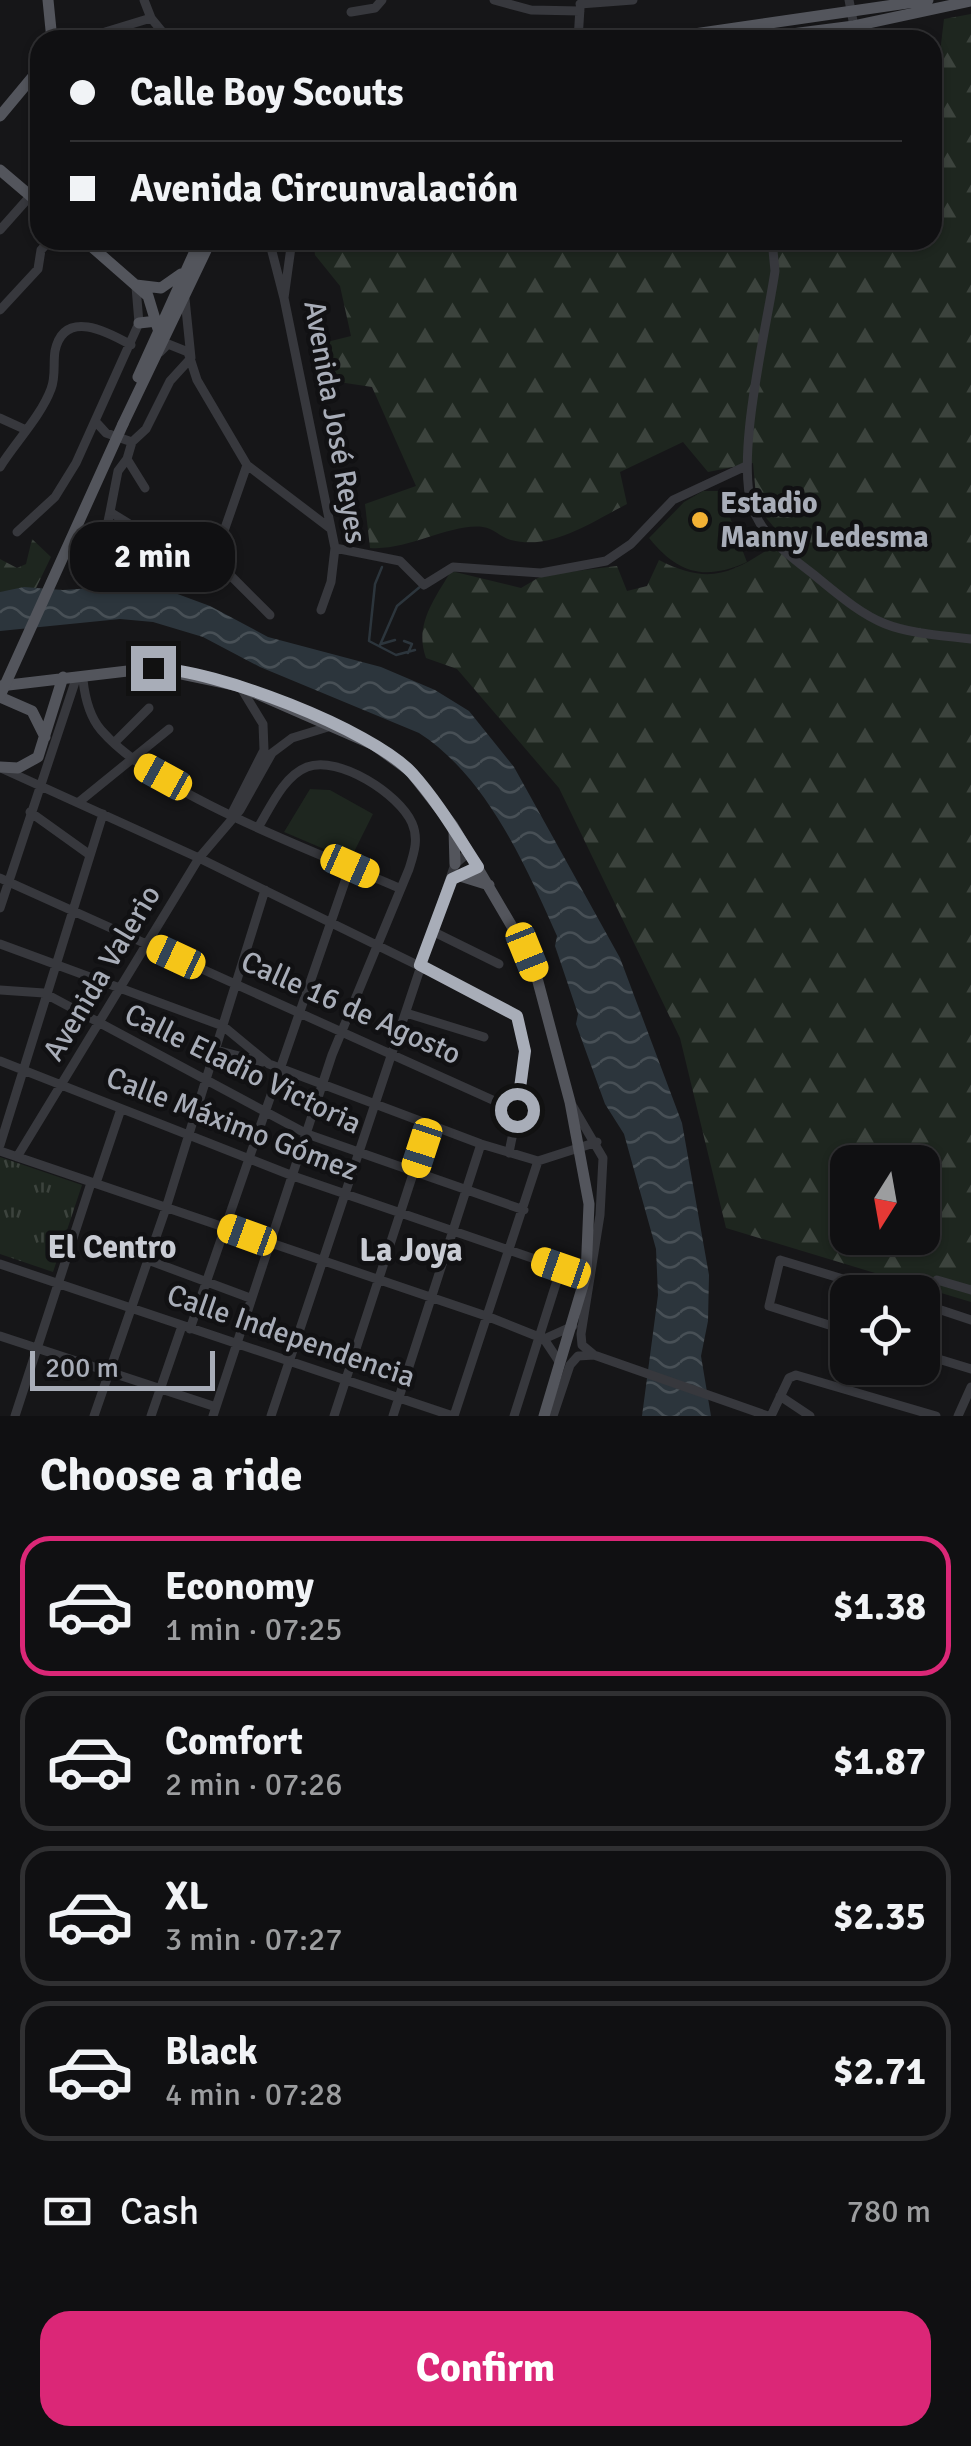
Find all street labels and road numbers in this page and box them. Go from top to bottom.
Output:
street label: Avenida José Reyes [295,298,375,546]
street label: Avenida Valerio [35,878,169,1068]
street label: Calle 16 de Agosto [235,943,467,1073]
street label: Calle Eladio Victoria [118,996,368,1142]
street label: Calle Máximo Gómez [101,1059,363,1189]
street label: Calle Independencia [162,1276,420,1396]

